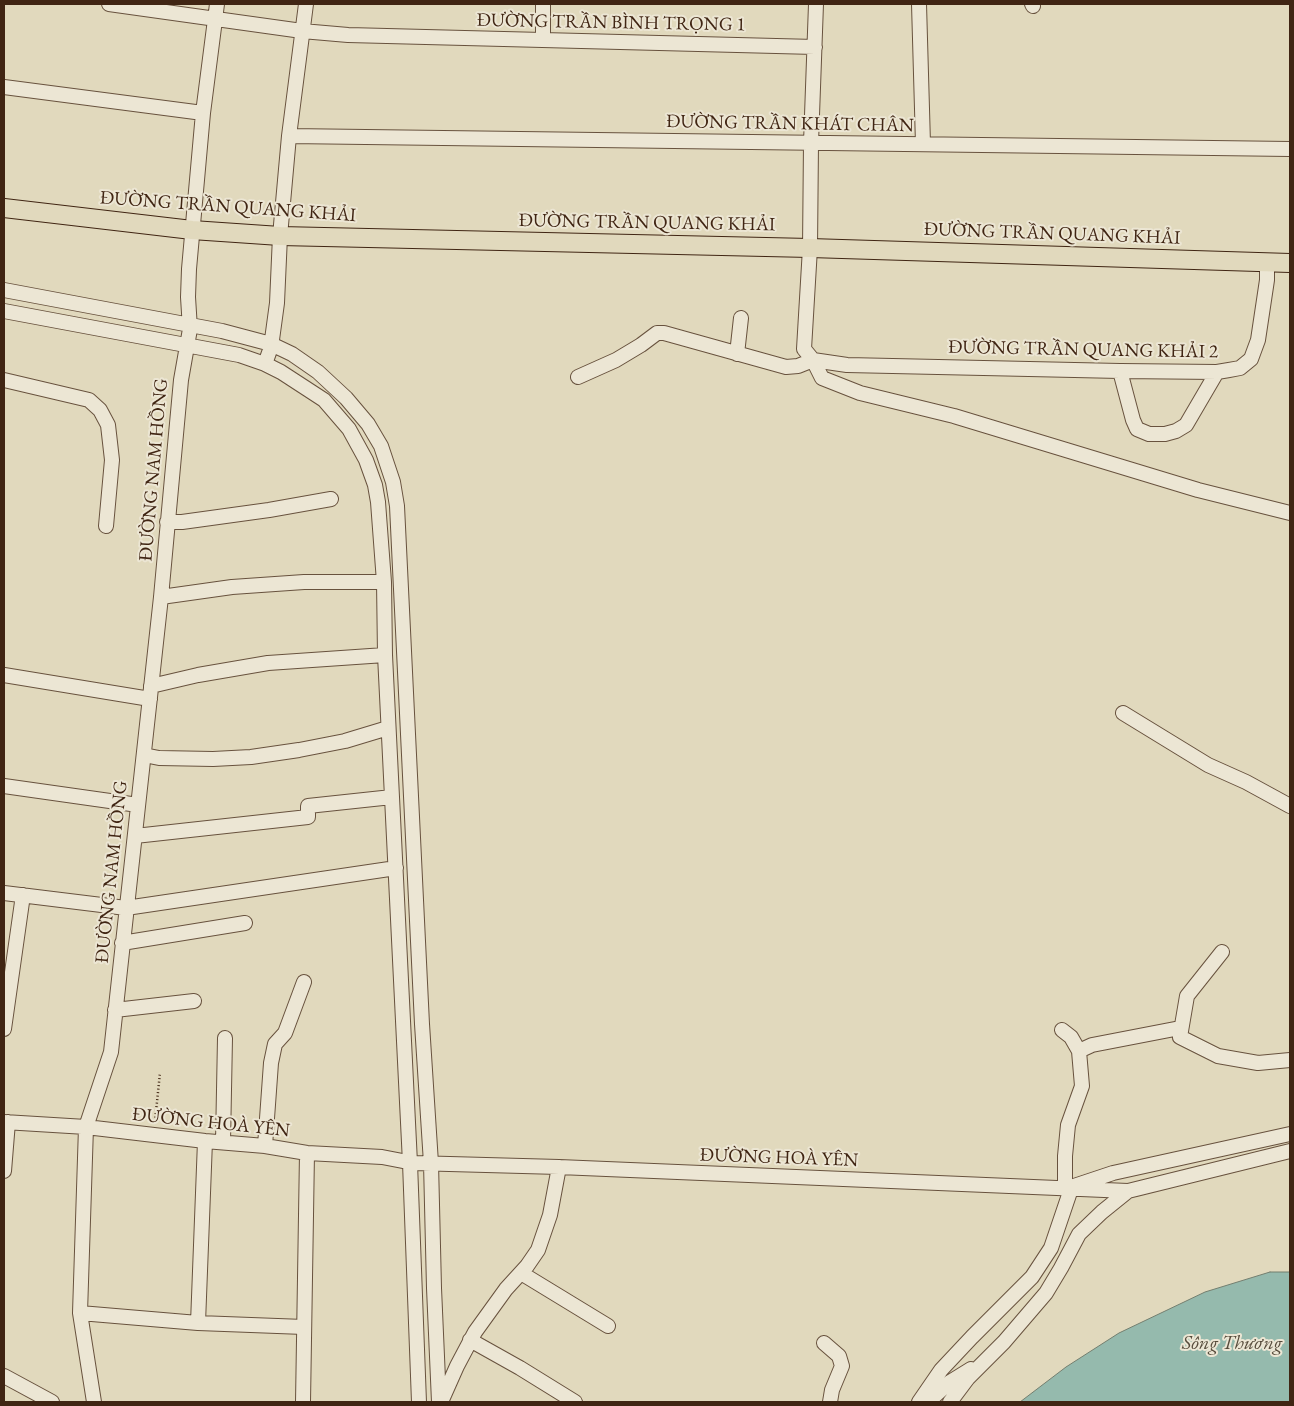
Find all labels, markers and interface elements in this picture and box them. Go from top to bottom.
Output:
street label: ĐƯỜNG TRẦN BÌNH TRỌNG 1 [476,9,746,37]
street label: ĐƯỜNG TRẦN KHÁT CHÂN [666,110,914,138]
street label: ĐƯỜNG TRẦN QUANG KHẢI [99,187,357,227]
street label: ĐƯỜNG TRẦN QUANG KHẢI [518,209,776,237]
street label: ĐƯỜNG TRẦN QUANG KHẢI [923,218,1181,250]
street label: ĐƯỜNG TRẦN QUANG KHẢI 2 [948,336,1218,364]
street label: ĐƯỜNG NAM HỒNG [135,378,173,562]
street label: ĐƯỜNG NAM HỒNG [91,780,133,964]
street label: ĐƯỜNG HOÀ YÊN [131,1103,291,1143]
street label: ĐƯỜNG HOÀ YÊN [699,1144,859,1172]
water label: Sông Thương [1182,1332,1282,1356]

